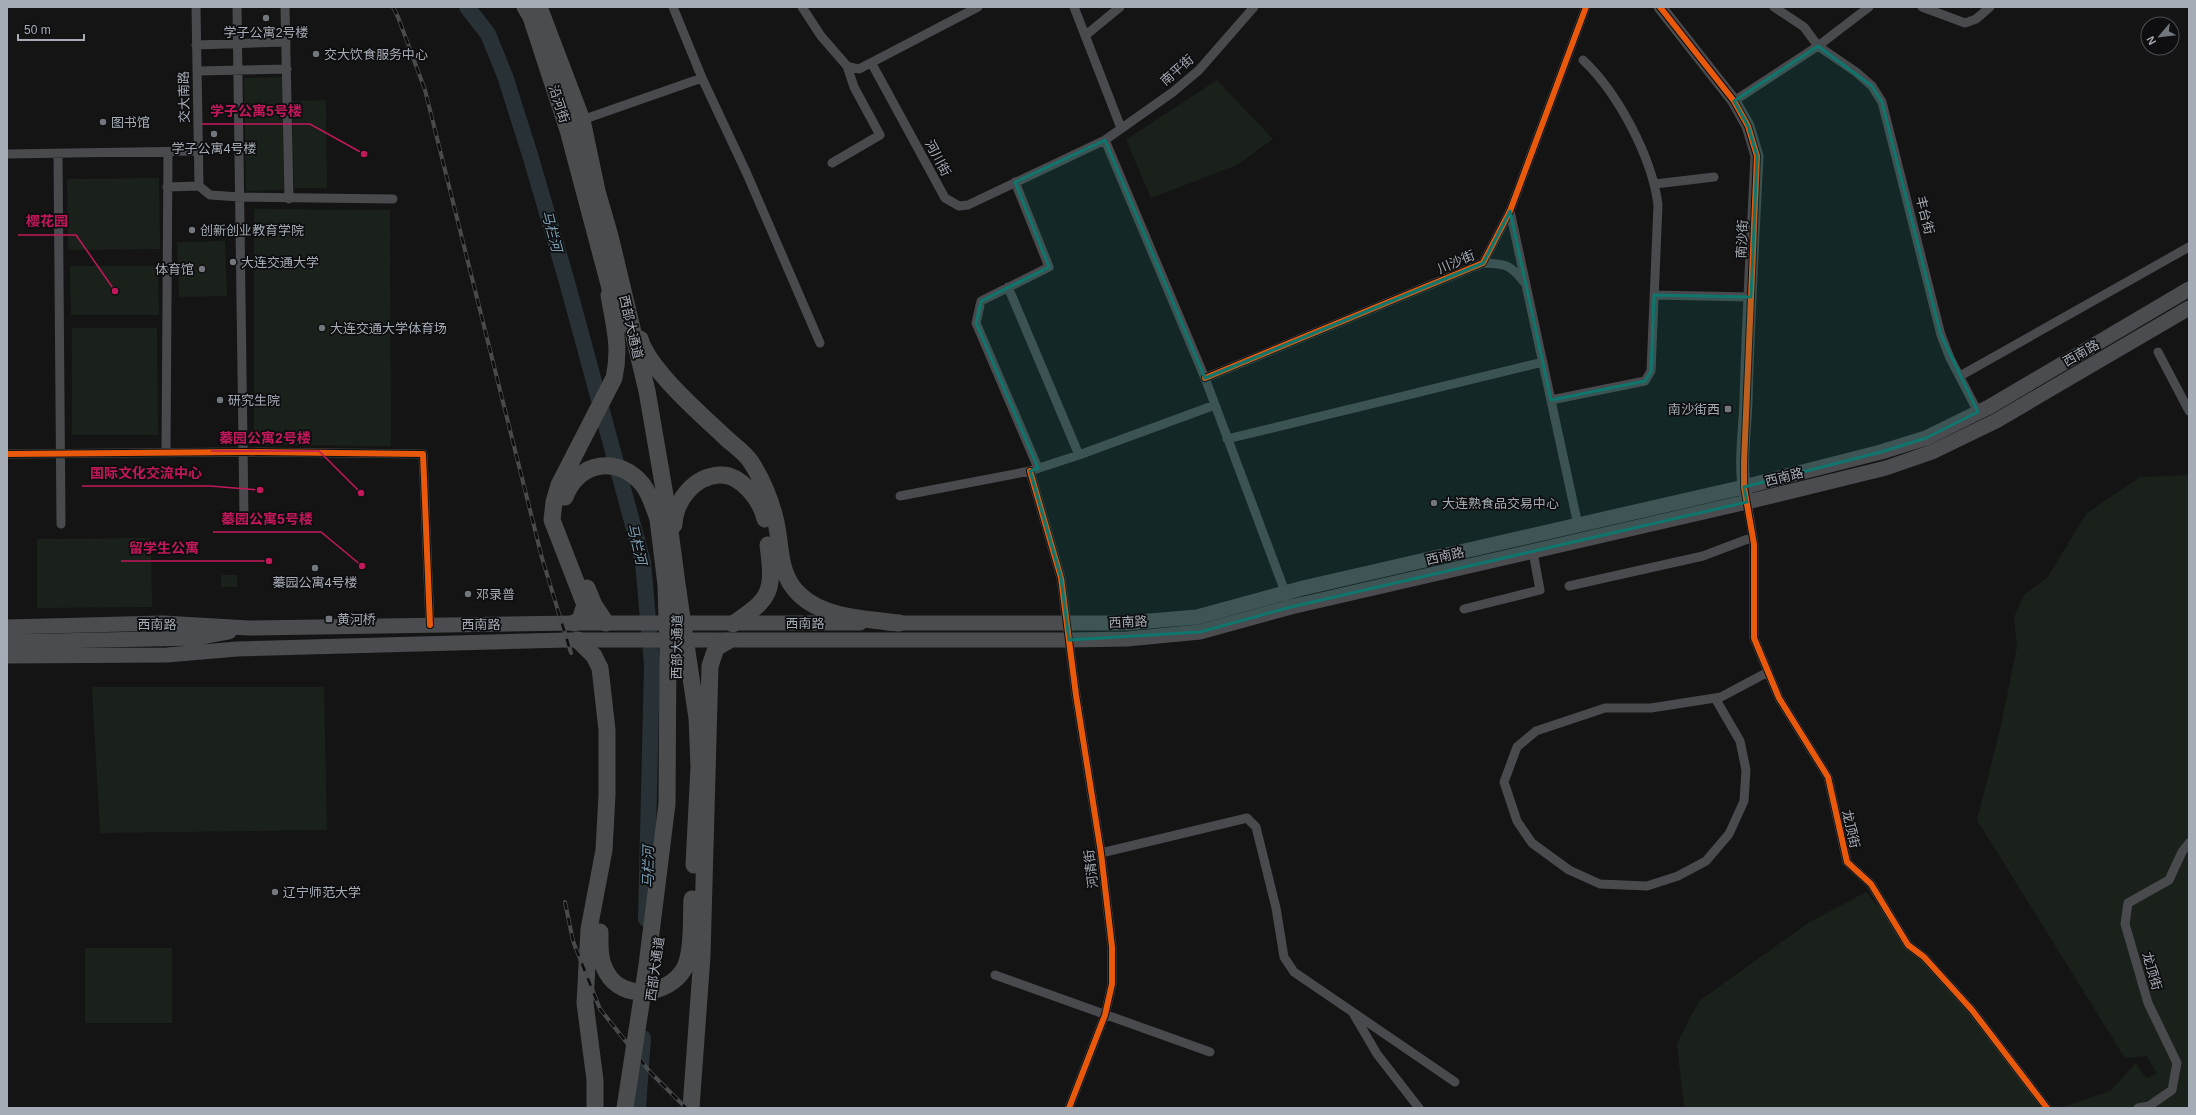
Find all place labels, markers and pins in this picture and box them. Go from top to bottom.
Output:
marker: 学子公寓2号楼 [261,13,271,23]
place label: 学子公寓2号楼 [223,25,309,40]
place label: 交大饮食服务中心 [324,47,428,62]
marker: 交大饮食服务中心 [311,49,321,59]
callout: 学子公寓5号楼 [202,98,310,124]
place label: 图书馆 [111,115,150,130]
marker: 图书馆 [98,117,108,127]
marker: 学子公寓4号楼 [209,129,219,139]
place label: 学子公寓4号楼 [171,141,257,156]
callout: 樱花园 [18,209,76,235]
place label: 创新创业教育学院 [200,223,304,238]
marker: 创新创业教育学院 [187,225,197,235]
place label: 大连交通大学 [241,255,319,270]
marker: 大连交通大学 [228,257,238,267]
place label: 体育馆 [155,262,194,277]
marker: 体育馆 [197,264,207,274]
place label: 大连交通大学体育场 [330,321,447,336]
marker: 大连交通大学体育场 [317,323,327,333]
place label: 研究生院 [228,393,280,408]
marker: 研究生院 [215,395,225,405]
place label: 南沙街西 [1668,402,1720,417]
marker: 南沙街西 [1723,404,1733,414]
callout: 蓁园公寓2号楼 [211,425,319,451]
callout: 国际文化交流中心 [82,460,210,486]
place label: 大连熟食品交易中心 [1442,496,1559,511]
marker: 大连熟食品交易中心 [1429,498,1439,508]
callout: 蓁园公寓5号楼 [213,506,321,532]
callout: 留学生公寓 [121,535,207,561]
marker: 蓁园公寓4号楼 [310,563,320,573]
place label: 蓁园公寓4号楼 [272,575,358,590]
place label: 邓录普 [476,587,515,602]
marker: 邓录普 [463,589,473,599]
place label: 黄河桥 [337,612,376,627]
marker: 黄河桥 [324,614,334,624]
place label: 辽宁师范大学 [283,885,361,900]
marker: 辽宁师范大学 [270,887,280,897]

